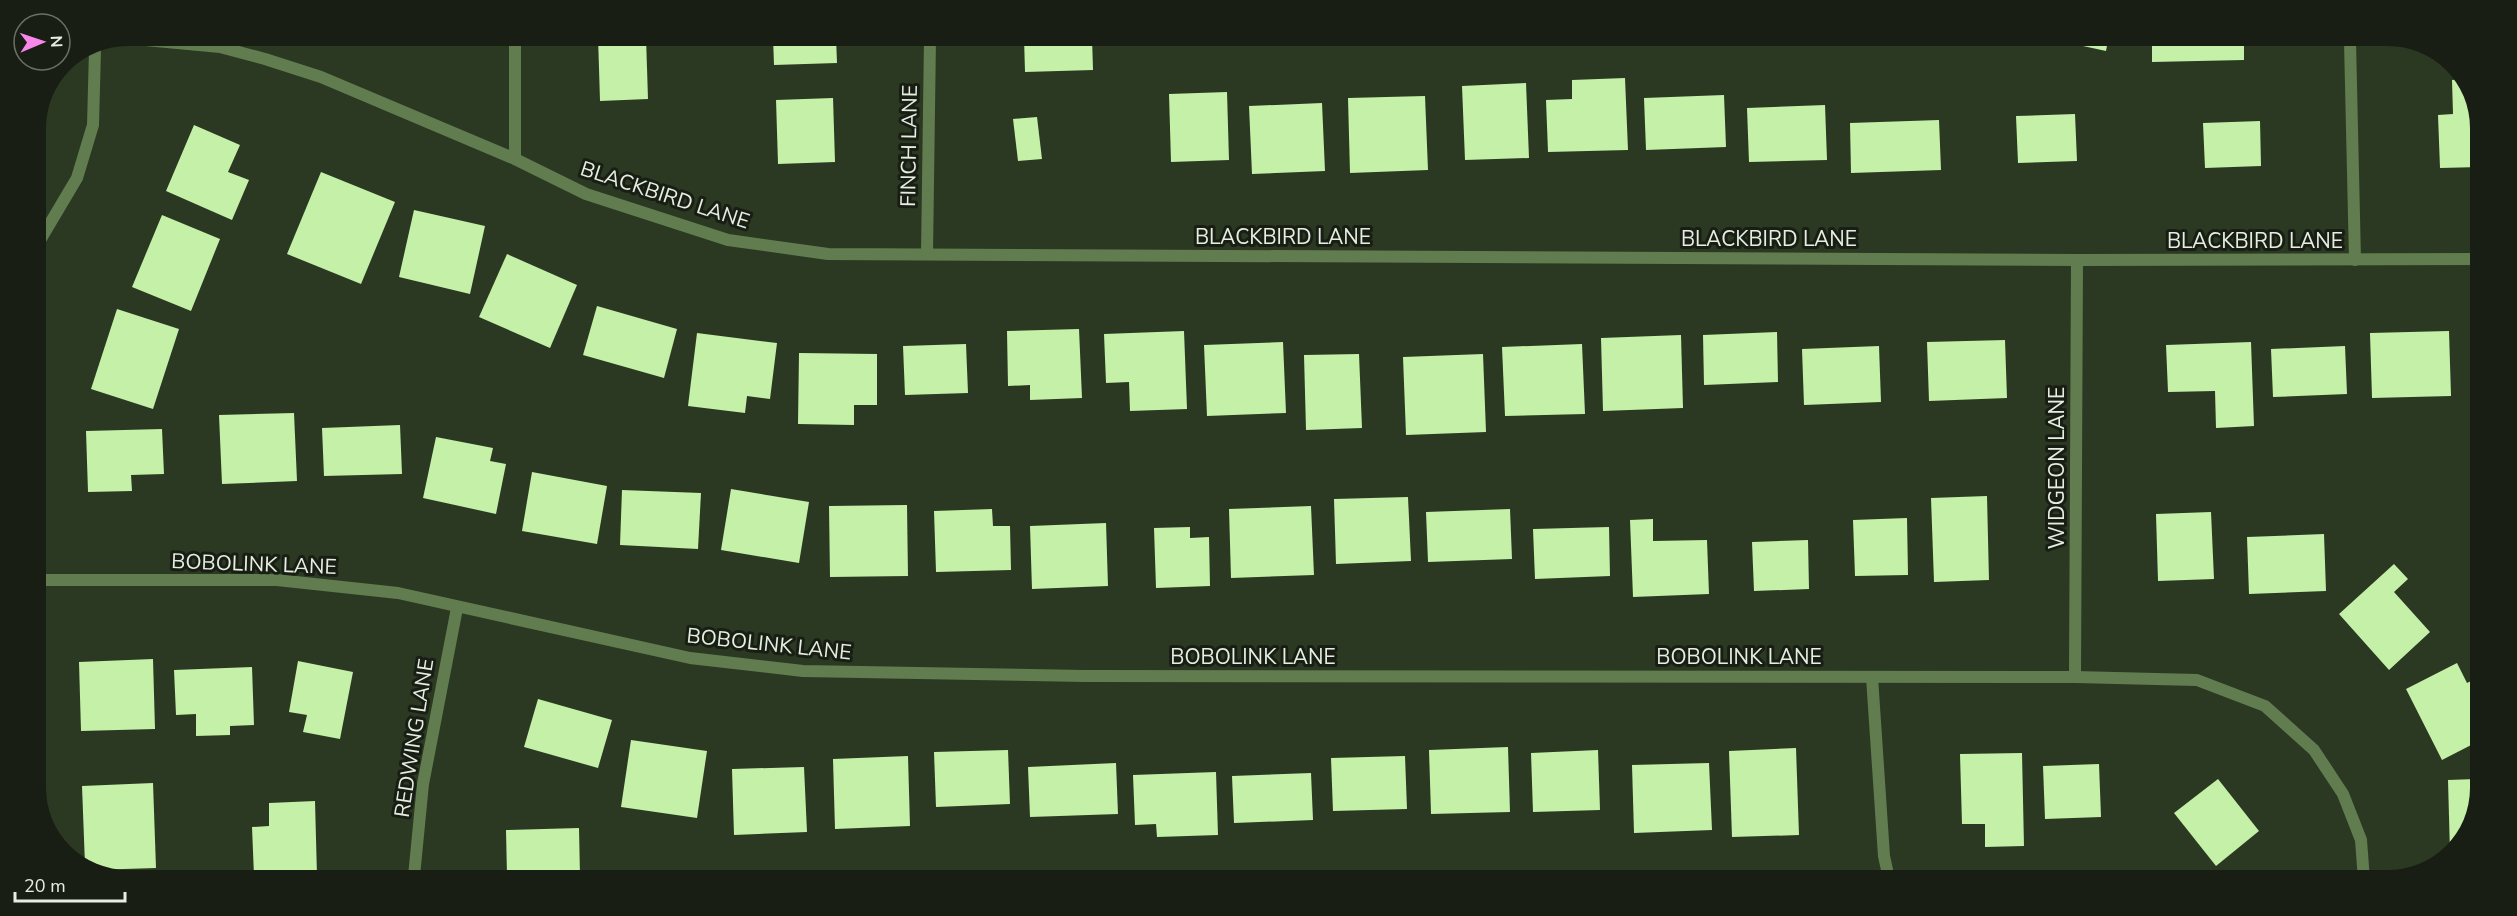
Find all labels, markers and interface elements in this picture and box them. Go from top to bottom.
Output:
north arrow [12,12,72,72]
text: N [45,35,67,48]
street label: FINCH LANE [894,85,924,207]
street label: BLACKBIRD LANE [577,154,753,236]
street label: BLACKBIRD LANE [1195,223,1371,251]
street label: BLACKBIRD LANE [1681,225,1857,253]
street label: BLACKBIRD LANE [2167,227,2343,255]
street label: WIDGEON LANE [2043,387,2071,549]
street label: BOBOLINK LANE [171,547,337,581]
street label: BOBOLINK LANE [685,621,853,667]
street label: BOBOLINK LANE [1170,643,1336,671]
street label: BOBOLINK LANE [1656,643,1822,671]
street label: REDWING LANE [388,657,440,819]
scale bar [15,865,124,903]
text: 20 m [24,874,66,898]

